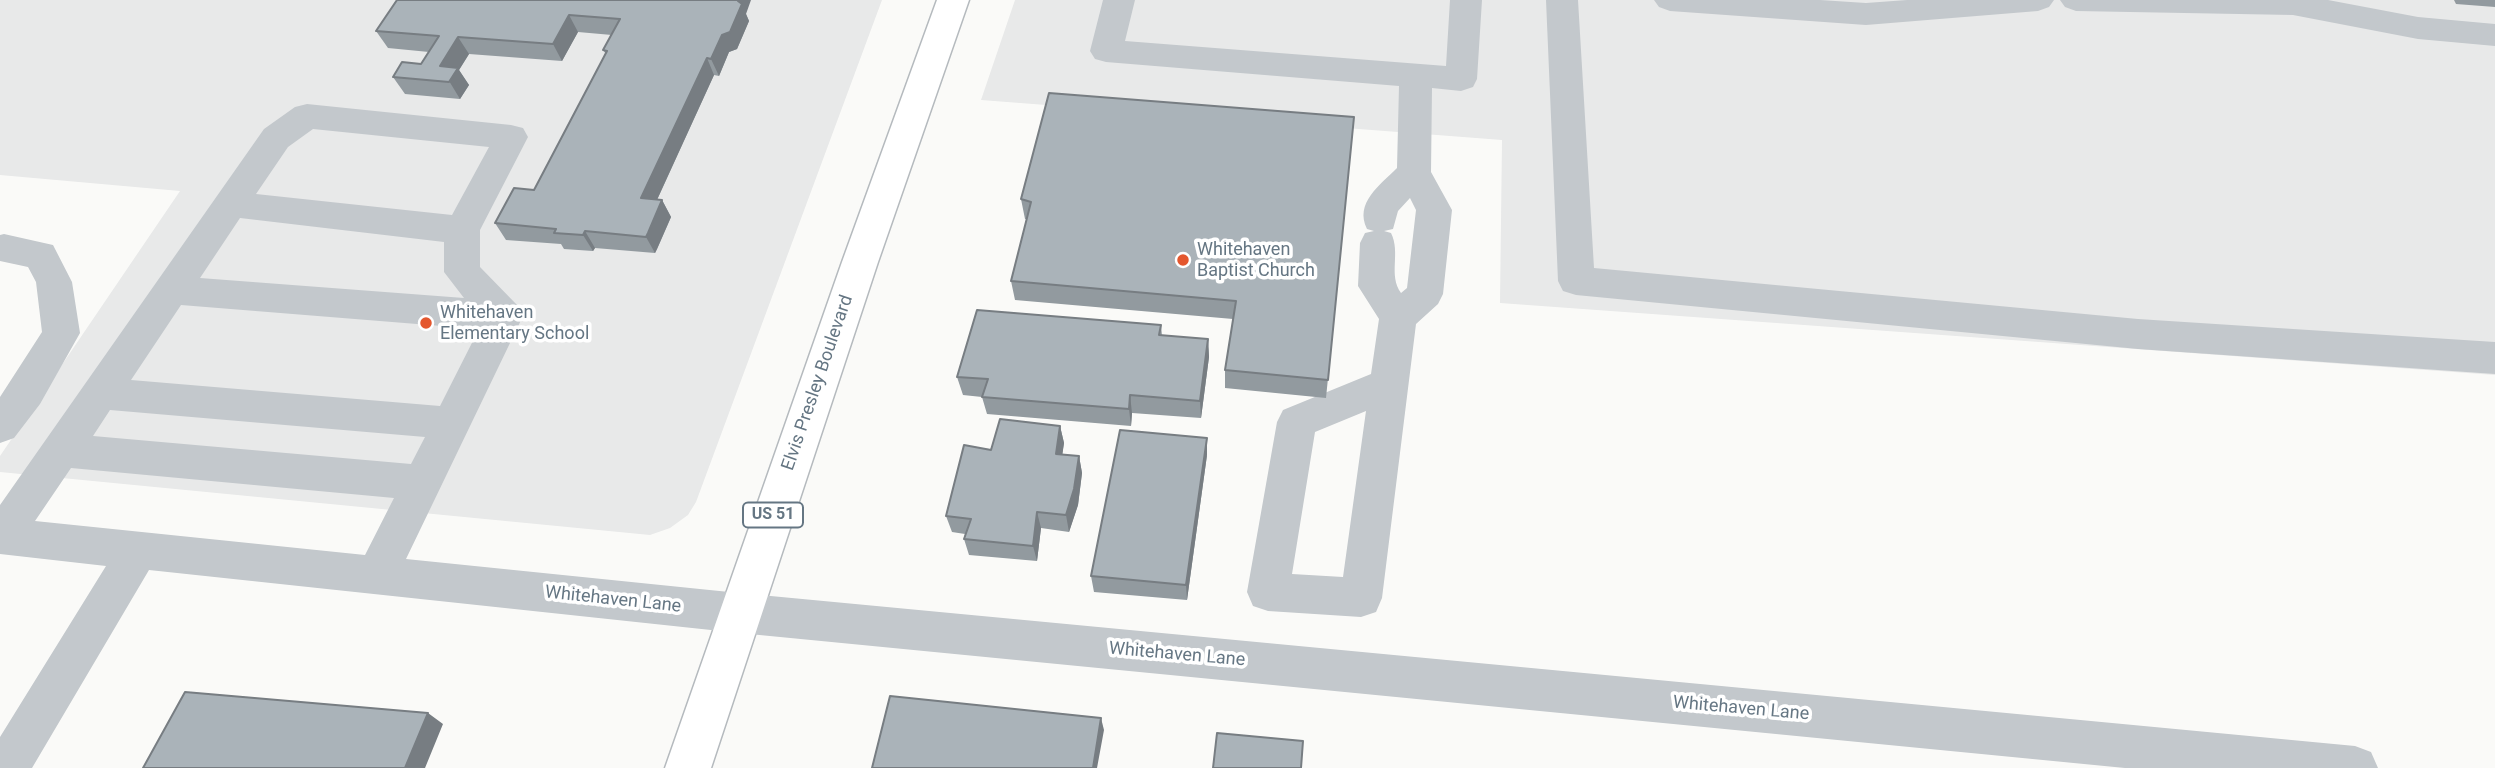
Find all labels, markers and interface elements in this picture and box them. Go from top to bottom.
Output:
place label: Whitehaven Baptist Church [1197,239,1315,282]
marker: Whitehaven Baptist Church [1175,252,1191,268]
street label: Elvis Presley Boulevard [778,292,858,474]
place label: Whitehaven Elementary School [440,302,589,344]
marker: Whitehaven Elementary School [418,315,434,331]
road number: US 51 [743,502,803,528]
street label: Whitehaven Lane [544,582,682,618]
street label: Whitehaven Lane [1108,638,1246,672]
street label: Whitehaven Lane [1672,692,1810,726]

